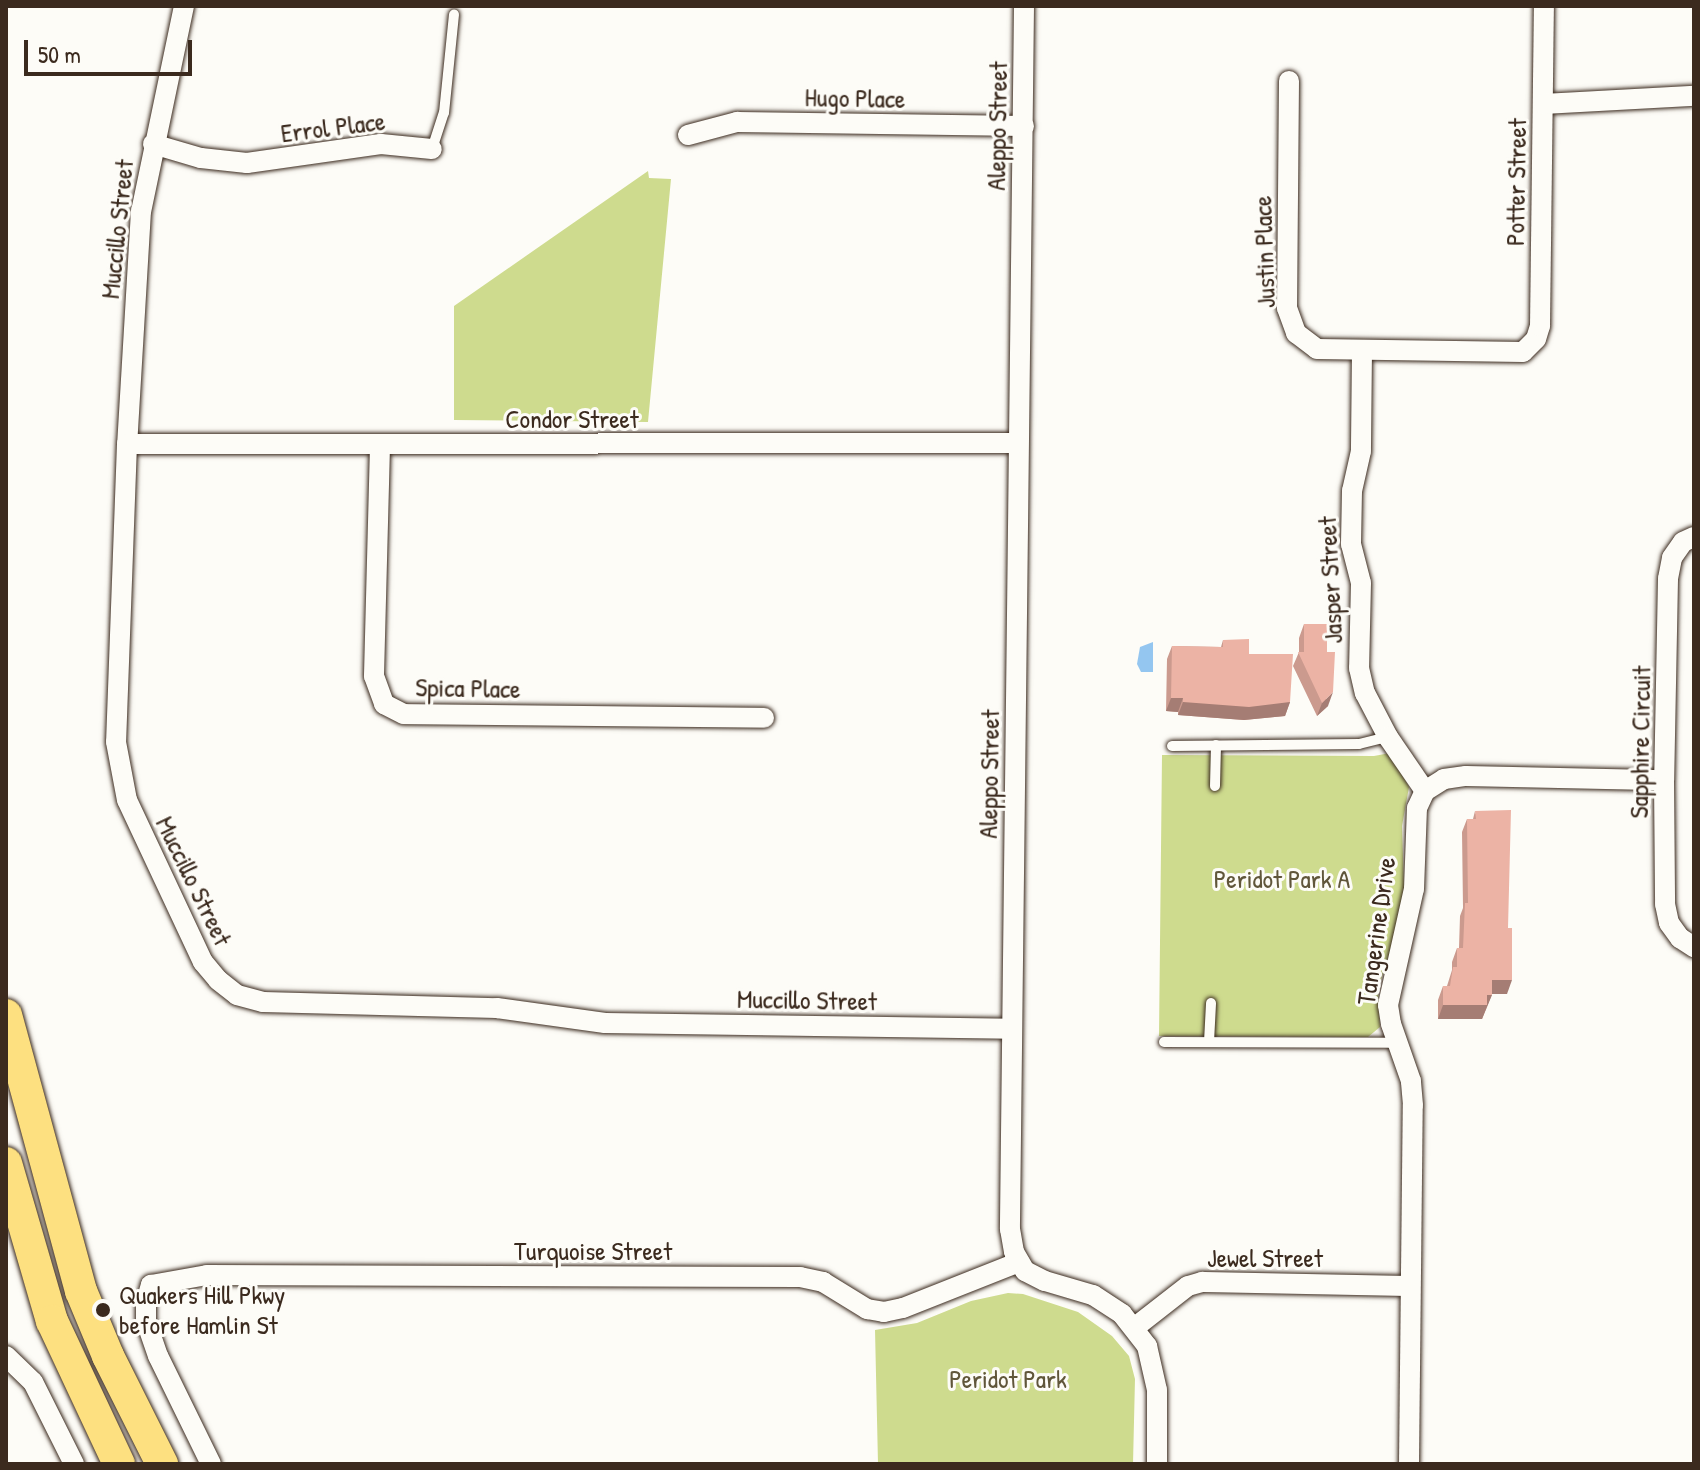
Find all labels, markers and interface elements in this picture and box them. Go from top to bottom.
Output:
scale bar [28,24,196,74]
text: 50 m [38,38,81,70]
street label: Aleppo Street [980,61,1014,191]
street label: Hugo Place [804,82,906,114]
street label: Errol Place [279,105,387,149]
street label: Potter Street [1499,118,1533,246]
street label: Muccillo Street [94,158,140,300]
street label: Justin Place [1246,195,1282,309]
street label: Condor Street [505,403,639,435]
street label: Jasper Street [1311,515,1349,645]
street label: Sapphire Circuit [1623,665,1657,819]
street label: Spica Place [415,671,521,705]
street label: Aleppo Street [972,709,1006,839]
street label: Muccillo Street [149,811,239,951]
street label: Tangerine Drive [1350,855,1402,1007]
park label: Peridot Park A [1214,863,1350,895]
street label: Muccillo Street [737,983,877,1017]
street label: Turquoise Street [514,1235,672,1267]
street label: Jewel Street [1207,1242,1323,1274]
place label: Quakers Hill Pkwy before Hamlin St [119,1279,285,1340]
marker: Quakers Hill Pkwy before Hamlin St [94,1301,112,1319]
park label: Peridot Park [949,1363,1067,1395]

